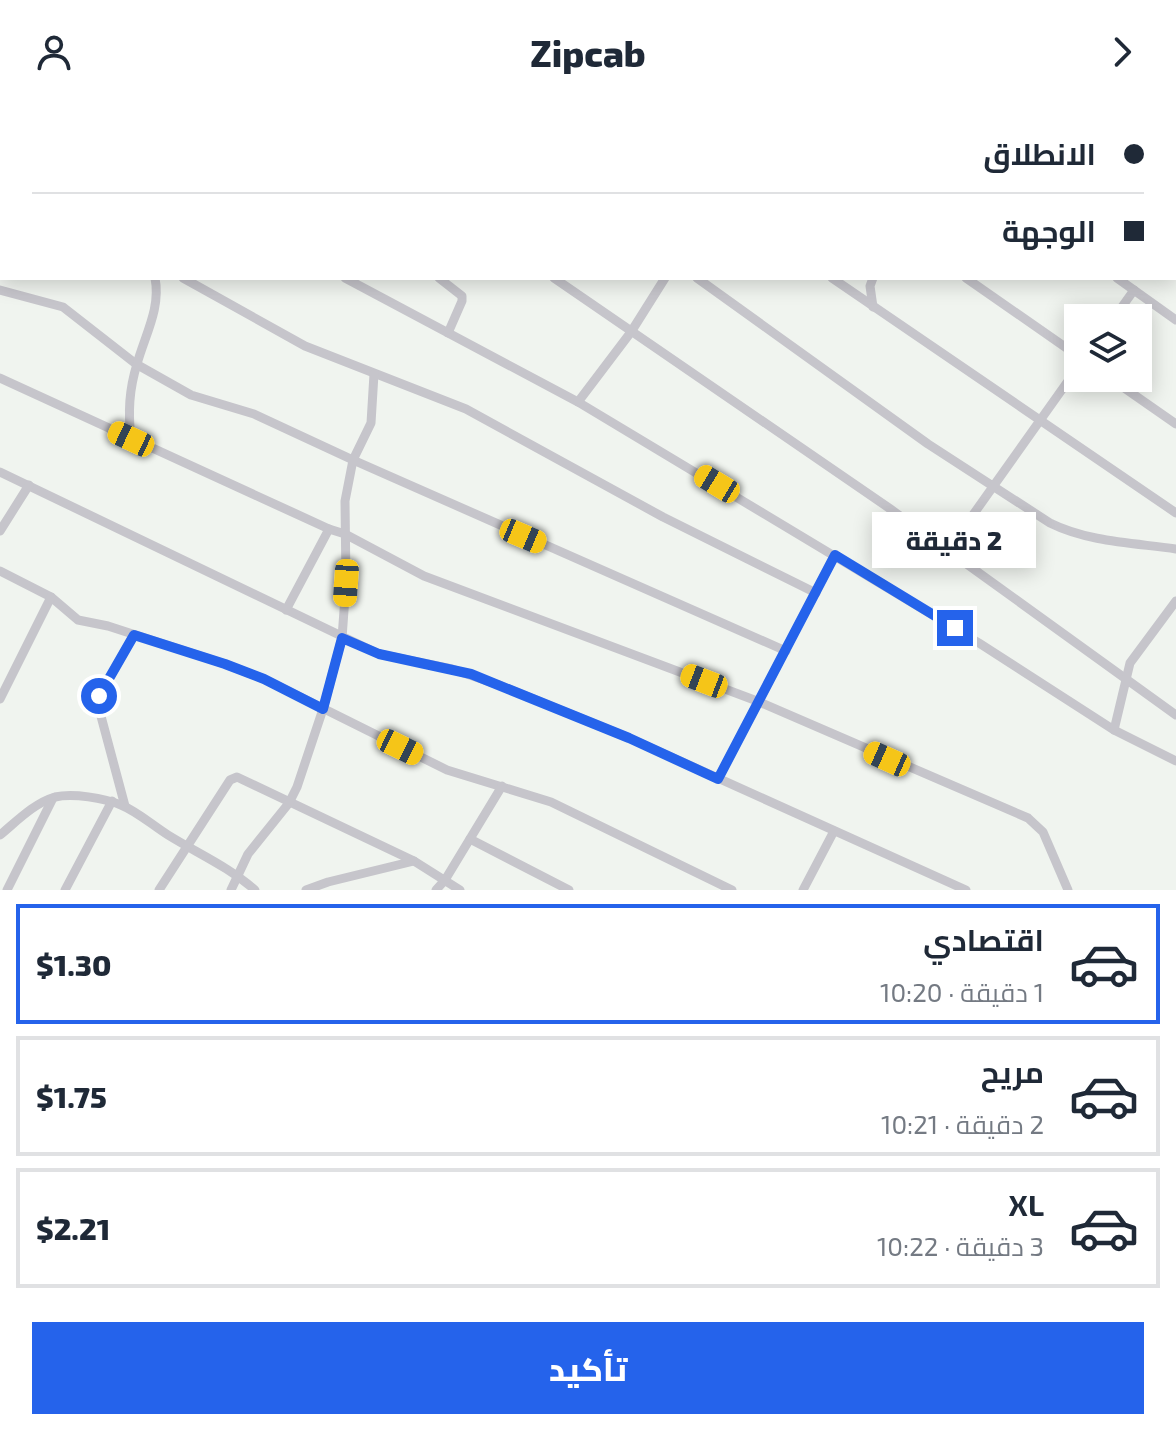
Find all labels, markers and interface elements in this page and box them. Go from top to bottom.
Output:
icon: person [32,30,76,74]
icon: forward [1100,30,1144,74]
text: Zipcab [530,31,646,74]
text: الانطلاق [983,135,1096,171]
text: الوجهة [1002,212,1096,248]
map controls [1064,304,1152,392]
button: layers [1064,304,1152,392]
car [104,418,158,460]
car [690,461,744,507]
callout: 2 دقيقة [873,512,1037,568]
car [496,516,550,556]
text: 2 دقيقة [906,524,1002,555]
car [332,558,360,608]
route end [937,610,973,646]
car [677,661,731,701]
route start [81,678,117,714]
car [373,726,427,768]
car [860,738,914,780]
text: اقتصادي [923,921,1044,957]
icon: car [1068,928,1140,1000]
text: $1.30 [36,946,111,982]
text: 1 دقيقة · 10:20 [880,976,1044,1007]
text: مريح [981,1053,1044,1089]
icon: car [1068,1060,1140,1132]
text: $1.75 [36,1078,107,1114]
text: 2 دقيقة · 10:21 [881,1108,1044,1139]
text: XL [1009,1186,1044,1222]
icon: car [1068,1192,1140,1264]
text: $2.21 [36,1210,110,1246]
text: 3 دقيقة · 10:22 [877,1230,1044,1261]
button: تأكيد [32,1322,1144,1414]

